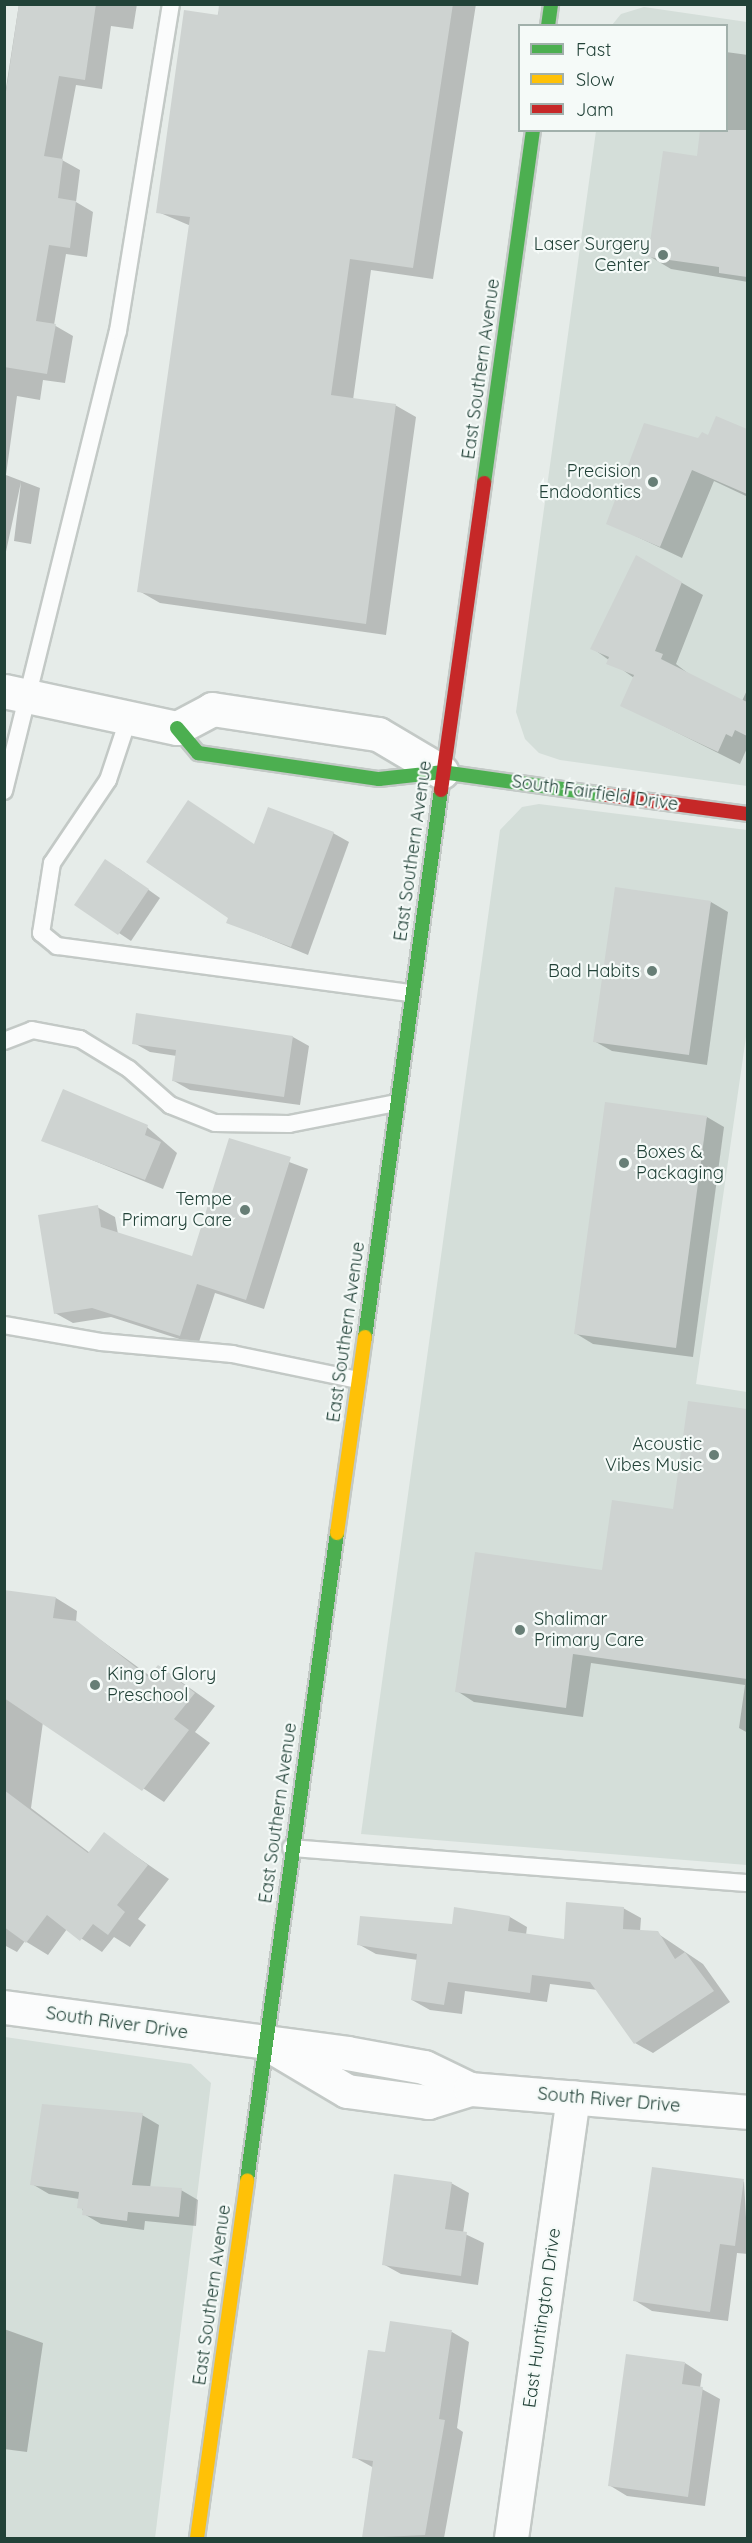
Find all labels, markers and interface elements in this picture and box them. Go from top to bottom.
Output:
legend [518,24,728,132]
text: Fast [576,38,611,61]
text: Slow [576,68,614,91]
text: Jam [576,98,614,121]
place label: Laser Surgery Center [534,234,650,276]
marker: Laser Surgery Center [654,246,672,264]
street label: East Southern Avenue [458,277,504,461]
place label: Precision Endodontics [539,461,641,504]
marker: Precision Endodontics [646,475,660,489]
street label: East Southern Avenue [390,759,436,943]
street label: South Fairfield Drive [511,771,679,815]
place label: Bad Habits [548,960,640,982]
marker: Bad Habits [645,964,659,978]
place label: Boxes & Packaging [636,1142,724,1184]
marker: Boxes & Packaging [617,1156,631,1170]
place label: Tempe Primary Care [122,1189,232,1232]
marker: Tempe Primary Care [236,1201,254,1219]
street label: East Southern Avenue [323,1240,369,1424]
place label: Acoustic Vibes Music [605,1434,702,1476]
marker: Acoustic Vibes Music [707,1448,721,1462]
place label: Shalimar Primary Care [534,1609,644,1652]
marker: Shalimar Primary Care [511,1621,529,1639]
place label: King of Glory Preschool [107,1664,216,1706]
marker: King of Glory Preschool [88,1678,102,1692]
street label: East Southern Avenue [255,1721,301,1905]
street label: South River Drive [45,2002,189,2044]
street label: South River Drive [537,2083,681,2117]
street label: East Southern Avenue [189,2203,235,2387]
street label: East Huntington Drive [519,2227,565,2409]

